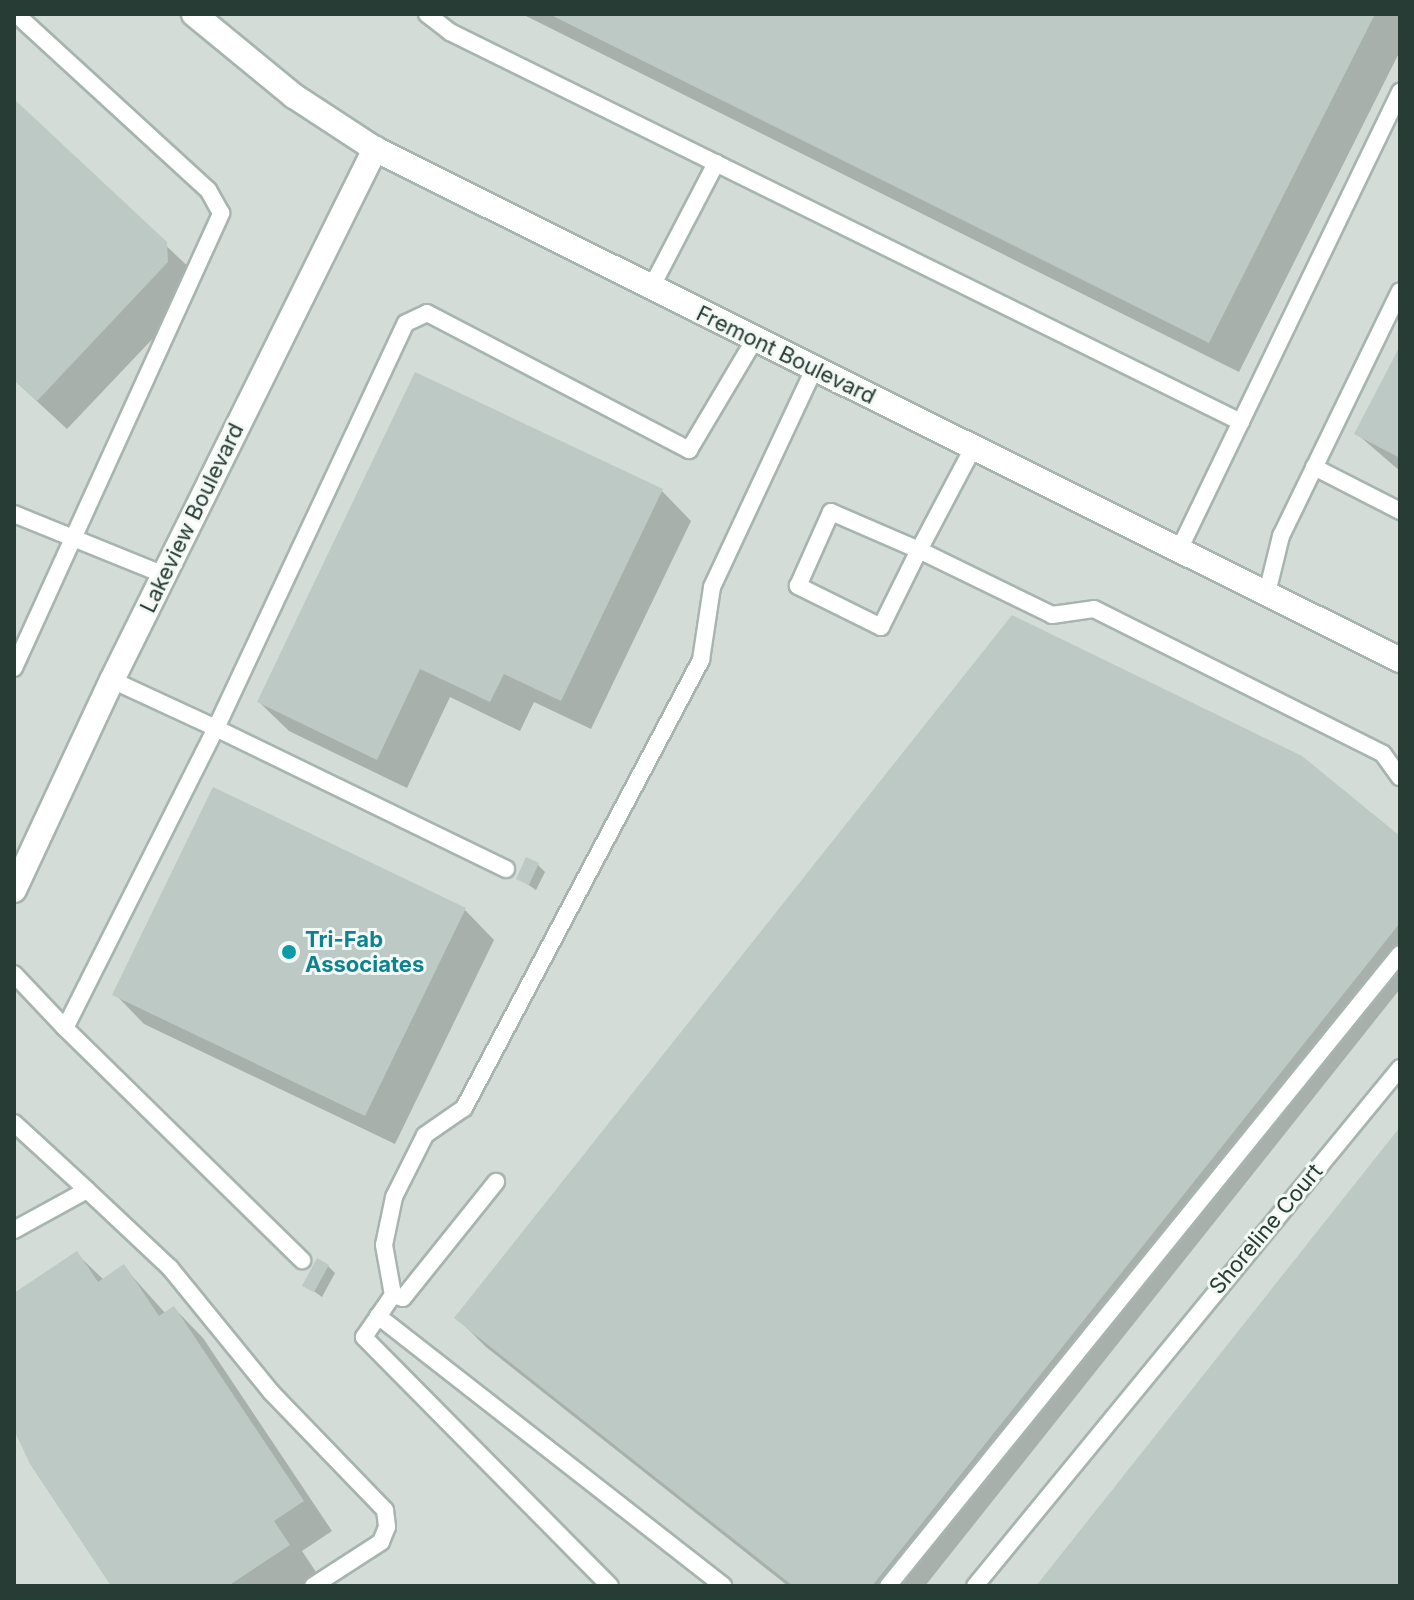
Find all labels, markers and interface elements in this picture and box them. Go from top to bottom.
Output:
street label: Fremont Boulevard [692,300,880,410]
street label: Lakeview Boulevard [135,419,249,617]
place label: Tri-Fab Associates [305,926,424,978]
marker: Tri-Fab Associates [280,943,298,961]
street label: Shoreline Court [1204,1159,1328,1299]

